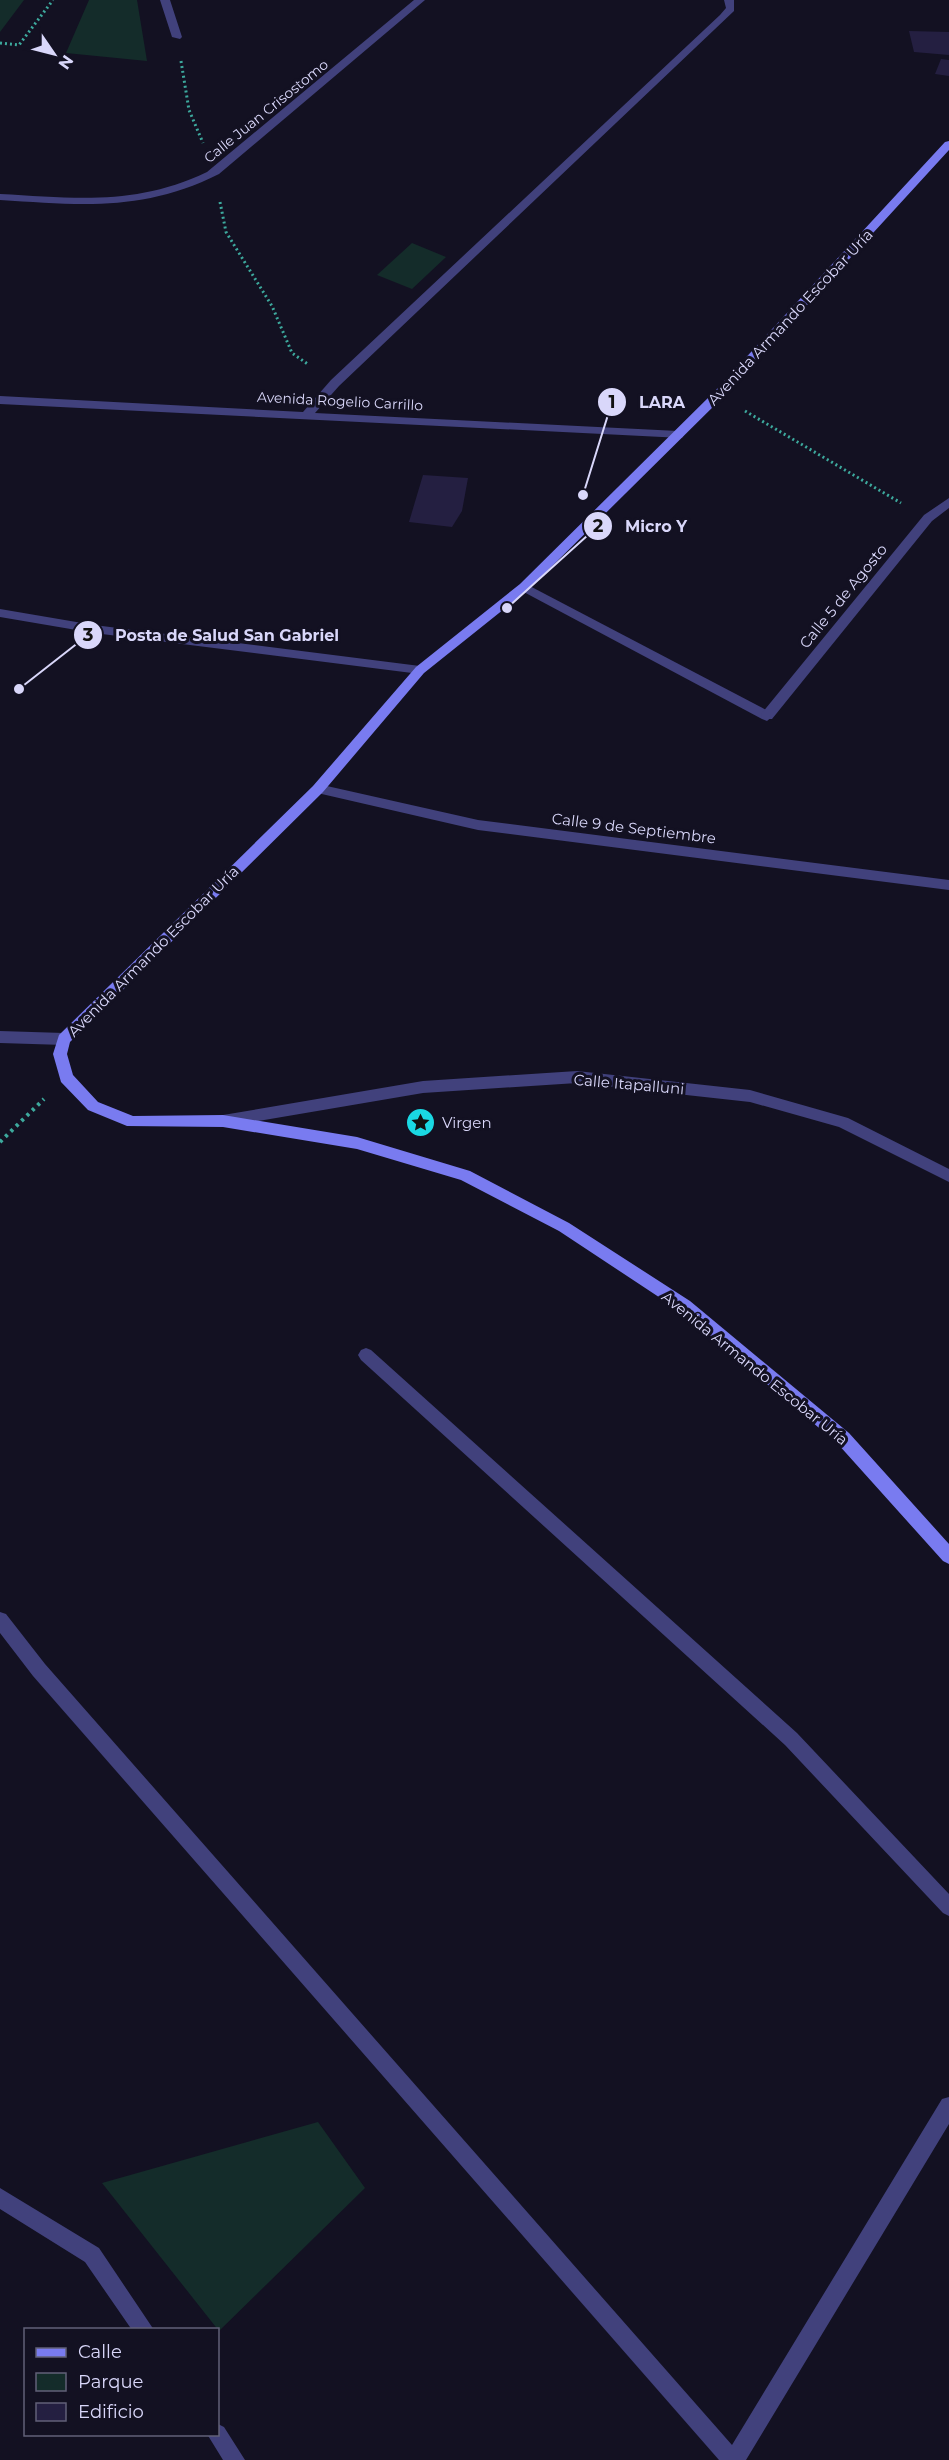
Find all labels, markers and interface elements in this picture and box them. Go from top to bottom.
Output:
north arrow [24,24,84,84]
text: N [54,52,77,73]
street label: Calle Juan Crisostomo [200,55,332,167]
street label: Avenida Armando Escobar Uría [703,225,877,409]
callout: LARA [597,385,697,419]
street label: Avenida Rogelio Carrillo [257,388,424,414]
text: 1 [608,391,616,413]
text: LARA [639,393,686,412]
callout: Micro Y [583,509,699,543]
text: 2 [593,515,604,537]
text: Micro Y [625,517,688,536]
street label: Calle 5 de Agosto [795,540,891,652]
callout: Posta de Salud San Gabriel [73,618,351,652]
text: 3 [82,624,94,646]
text: Posta de Salud San Gabriel [115,626,339,645]
street label: Calle 9 de Septiembre [551,809,717,847]
street label: Avenida Armando Escobar Uría [64,862,242,1040]
street label: Calle Itapalluni [573,1070,685,1098]
place icon: Virgen [405,1106,437,1138]
place label: Virgen [442,1113,492,1132]
street label: Avenida Armando Escobar Uría [658,1287,852,1449]
legend [24,2328,219,2436]
text: Calle [78,2341,122,2363]
text: Parque [78,2371,144,2393]
text: Edificio [78,2401,144,2423]

